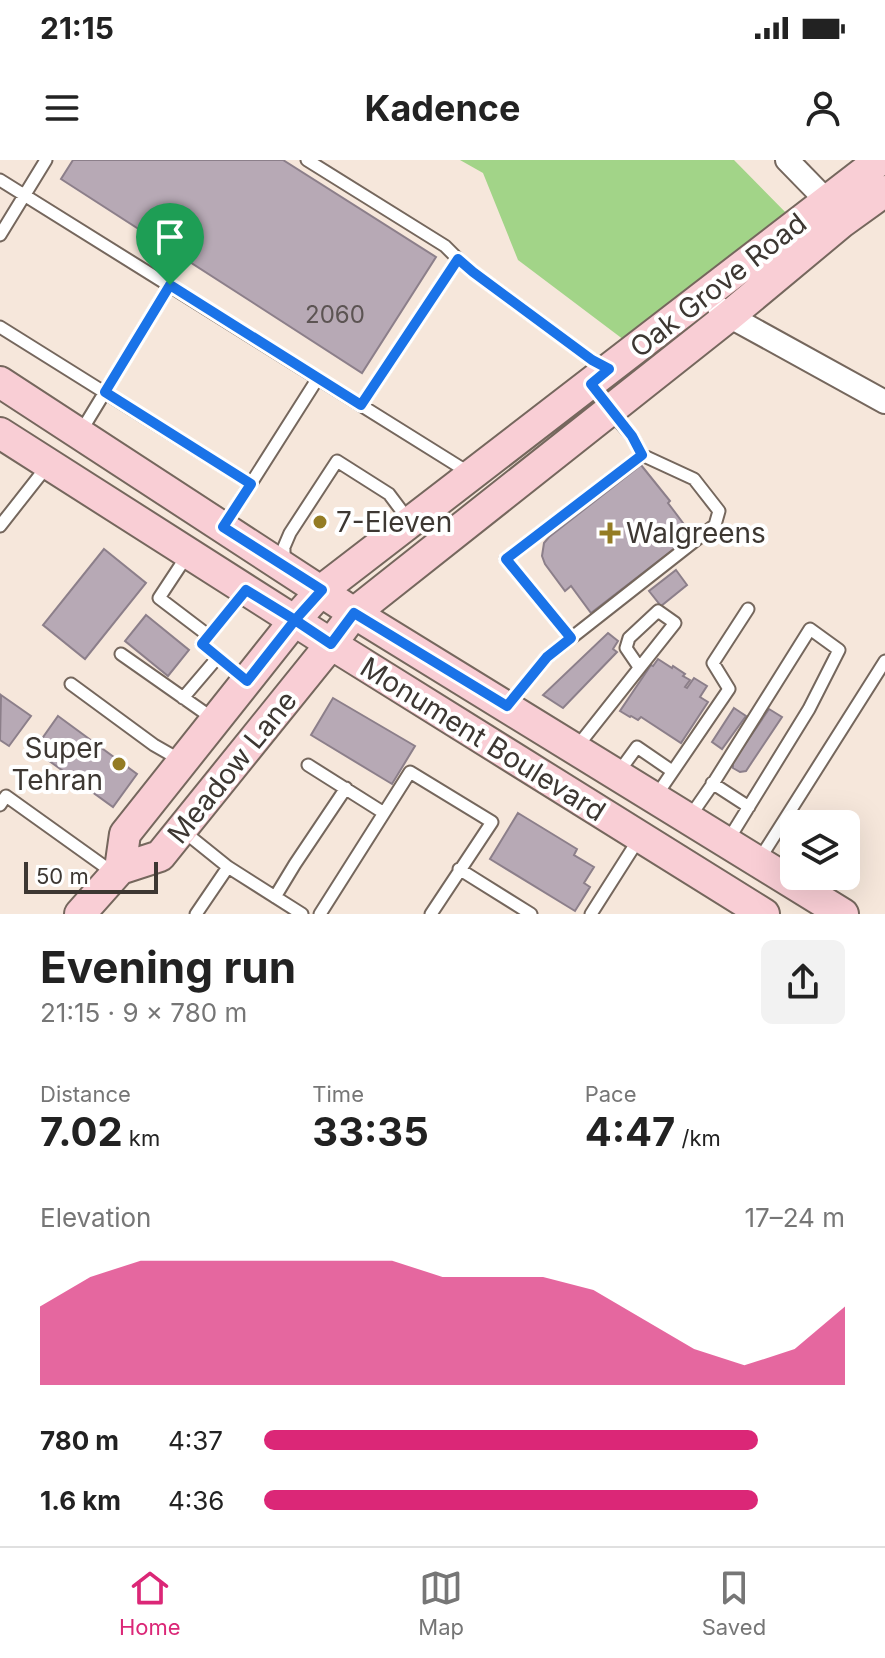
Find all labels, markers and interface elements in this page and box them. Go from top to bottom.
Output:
text: 21:15 [40,10,114,46]
icon: menu [40,86,84,130]
text: Kadence [365,86,520,130]
icon: person [801,86,845,130]
pin [136,203,204,285]
street label: Oak Grove Road [623,206,813,364]
icon: arrive [148,215,192,259]
house number: 2060 [305,300,365,329]
place label: 7-Eleven [336,505,452,539]
marker: 7-Eleven [311,513,329,531]
place label: Walgreens [626,516,766,550]
marker: Walgreens [601,524,619,542]
street label: Monument Boulevard [354,650,612,828]
street label: Meadow Lane [160,684,304,850]
place label: Super Tehran [11,731,103,797]
marker: Super Tehran [110,755,128,773]
map controls [780,810,860,890]
button: layers [780,810,860,890]
scale bar [24,858,158,894]
text: 50 m [36,863,89,889]
text: Evening run [40,940,296,994]
button: share [761,940,845,1024]
text: 21:15 · 9 × 780 m [40,997,247,1028]
text: Distance [40,1081,131,1107]
text: Time [312,1081,364,1107]
text: Pace [585,1081,636,1107]
text: 7.02 [40,1107,123,1156]
text: 33:35 [312,1107,429,1156]
text: 4:47 [585,1107,675,1156]
text: km [123,1125,160,1151]
text: /km [675,1125,721,1151]
text: Elevation [40,1202,151,1233]
text: 17–24 m [744,1202,845,1233]
text: 780 m [40,1425,119,1456]
text: 4:37 [168,1425,223,1456]
text: 1.6 km [40,1485,121,1516]
text: 4:36 [168,1485,224,1516]
tab: Home [119,1566,181,1640]
tab: Map [418,1566,464,1640]
tab: Saved [702,1566,766,1640]

